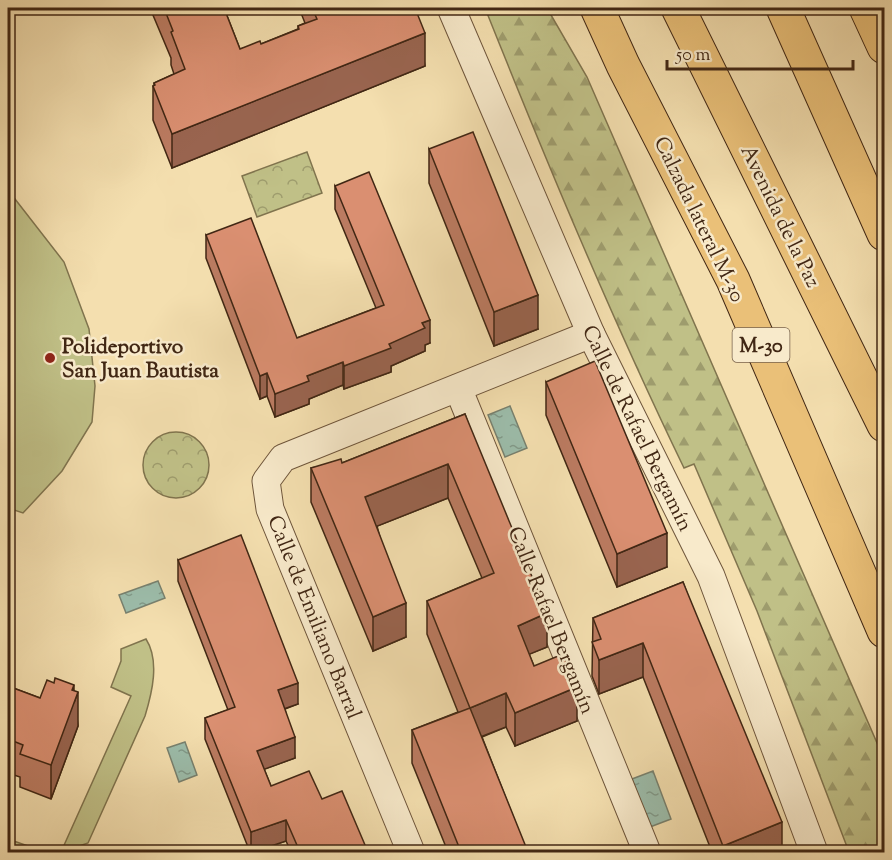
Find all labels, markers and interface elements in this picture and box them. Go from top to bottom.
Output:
scale bar [667,33,853,71]
text: 50 m [675,43,711,69]
street label: Calzada lateral M-30 [645,132,751,308]
street label: Avenida de la Paz [732,140,827,293]
street label: Calle de Rafael Bergamín [573,321,699,537]
road number: M-30 [732,328,789,362]
place label: Polideportivo San Juan Bautista [62,333,219,387]
marker: Polideportivo San Juan Bautista [43,351,57,365]
street label: Calle de Emiliano Barral [258,511,368,724]
street label: Calle Rafael Bergamín [499,522,602,719]

